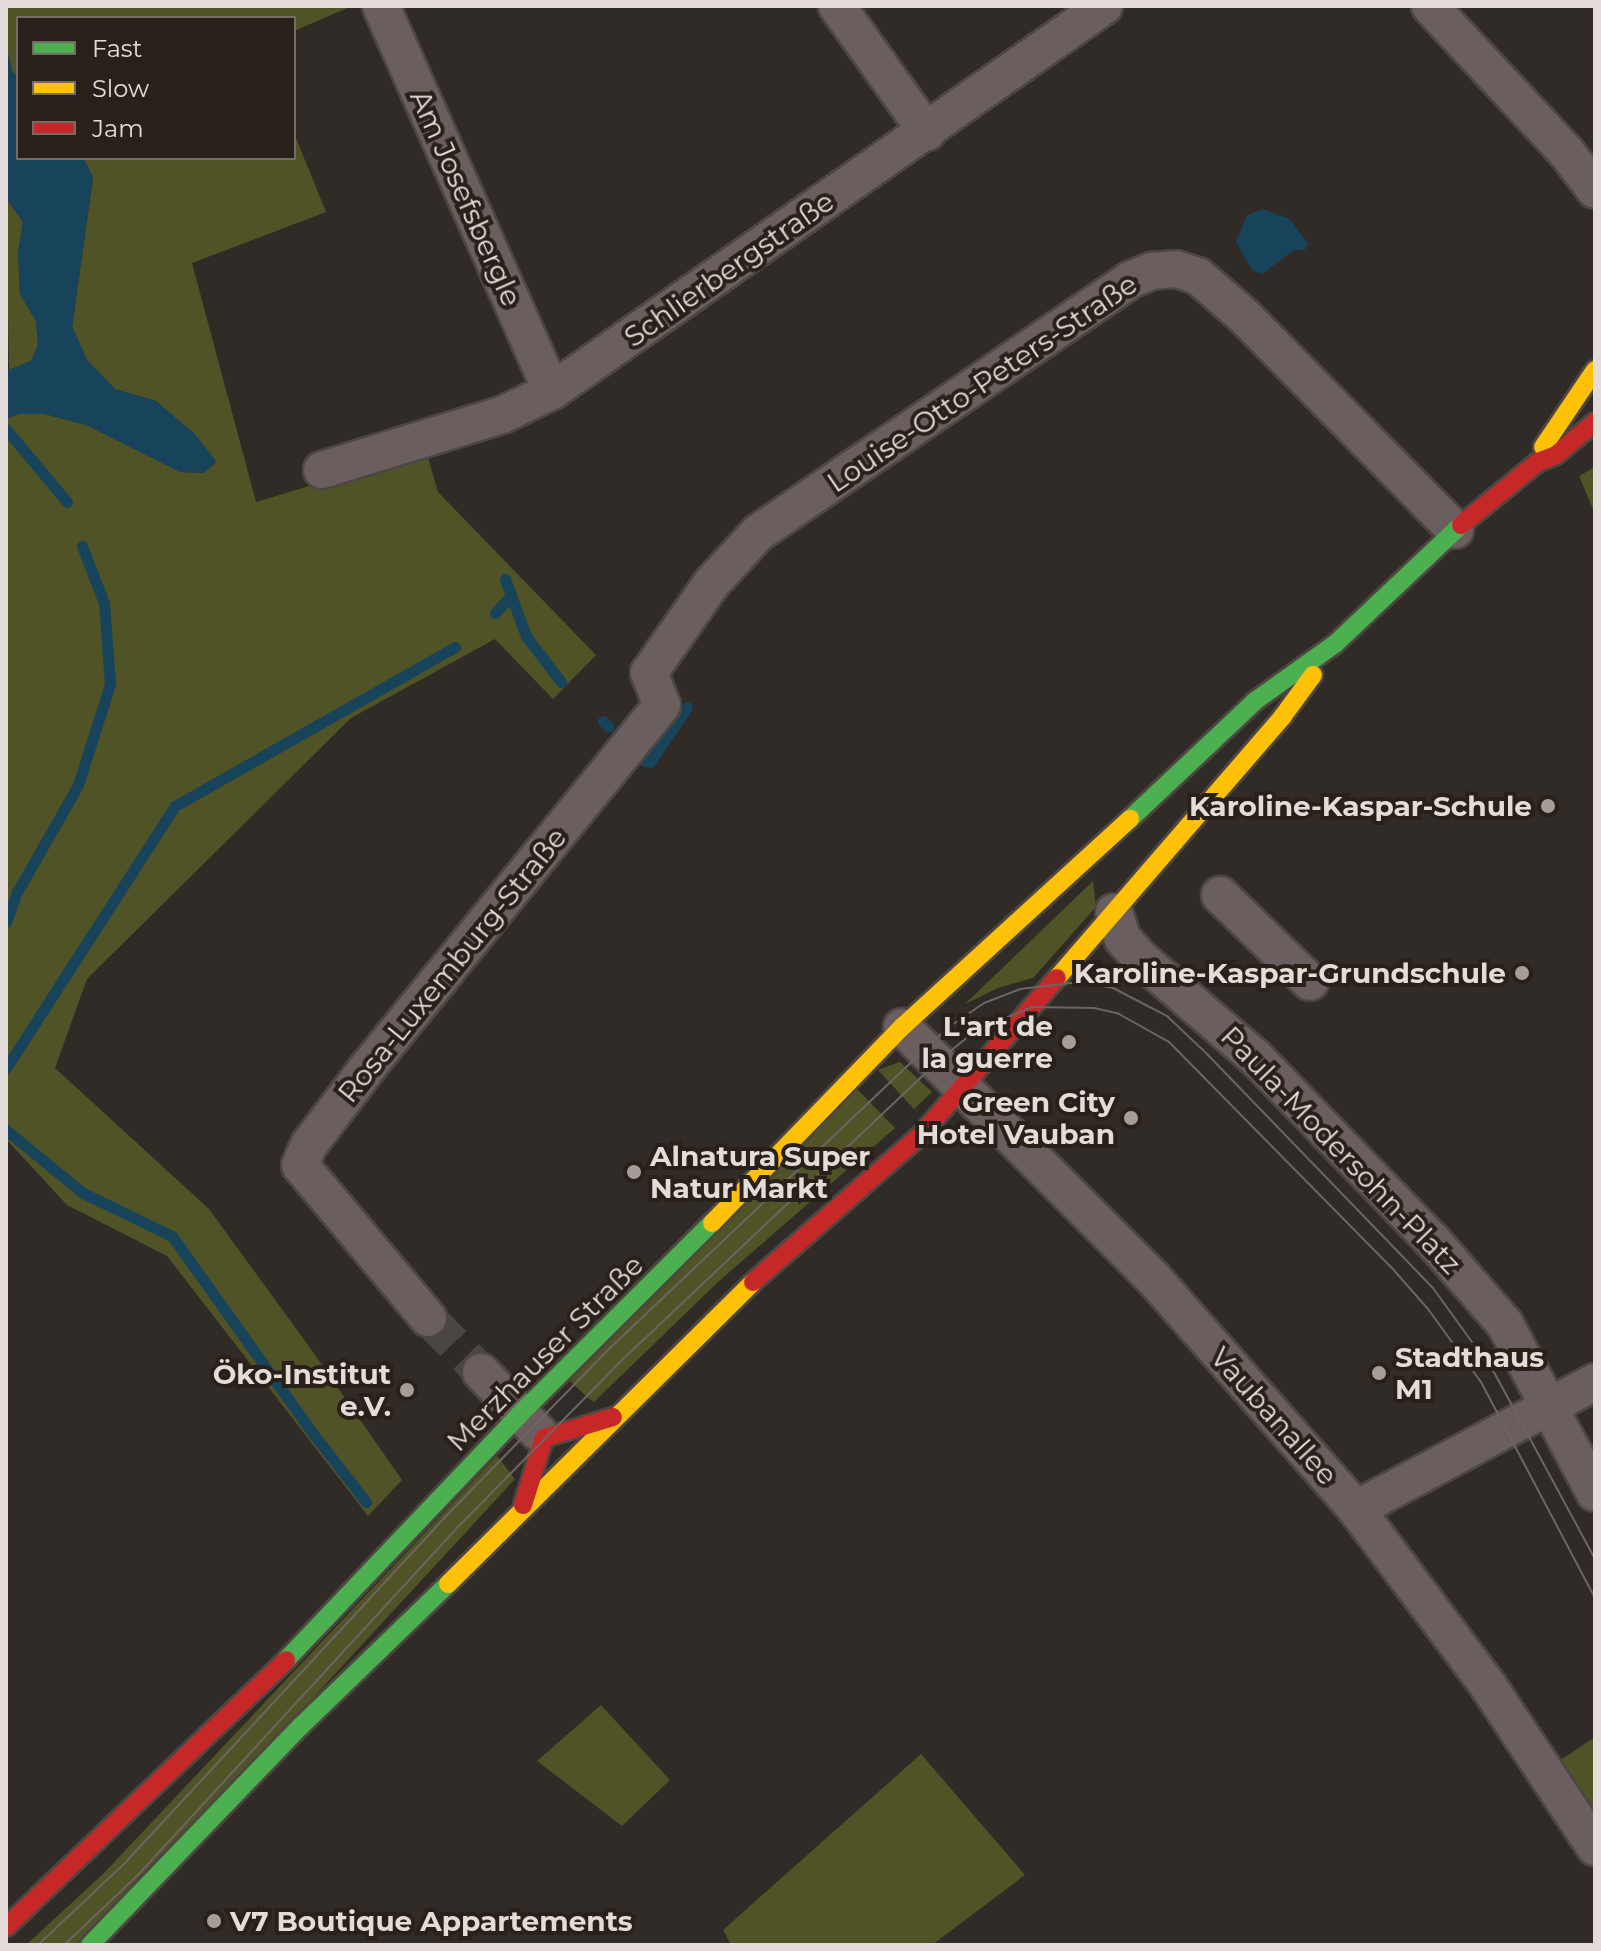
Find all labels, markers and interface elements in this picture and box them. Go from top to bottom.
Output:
legend [16,16,296,160]
text: Fast [92,34,142,63]
text: Slow [92,74,149,103]
street label: Am Josefsbergle [403,85,529,311]
text: Jam [92,114,144,143]
street label: Schlierbergstraße [618,184,840,354]
street label: Louise-Otto-Peters-Straße [821,267,1143,499]
place label: Karoline-Kaspar-Schule [1189,789,1532,823]
marker: Karoline-Kaspar-Schule [1539,797,1557,815]
street label: Rosa-Luxemburg-Straße [331,821,573,1109]
place label: Karoline-Kaspar-Grundschule [1074,956,1506,990]
marker: Karoline-Kaspar-Grundschule [1513,964,1531,982]
place label: L'art de la guerre [921,1009,1053,1075]
street label: Paula-Modersohn-Platz [1214,1019,1468,1281]
marker: L'art de la guerre [1060,1033,1078,1051]
place label: Green City Hotel Vauban [917,1085,1115,1151]
marker: Green City Hotel Vauban [1122,1109,1140,1127]
place label: Alnatura Super Natur Markt [650,1139,870,1205]
marker: Alnatura Super Natur Markt [625,1163,643,1181]
street label: Merzhauser Straße [440,1248,650,1458]
street label: Vaubanallee [1204,1340,1344,1492]
place label: Stadthaus M1 [1395,1340,1544,1406]
place label: Öko-Institut e.V. [213,1357,391,1423]
marker: Stadthaus M1 [1370,1364,1388,1382]
marker: Öko-Institut e.V. [398,1381,416,1399]
place label: V7 Boutique Appartements [230,1904,633,1938]
marker: V7 Boutique Appartements [205,1912,223,1930]

